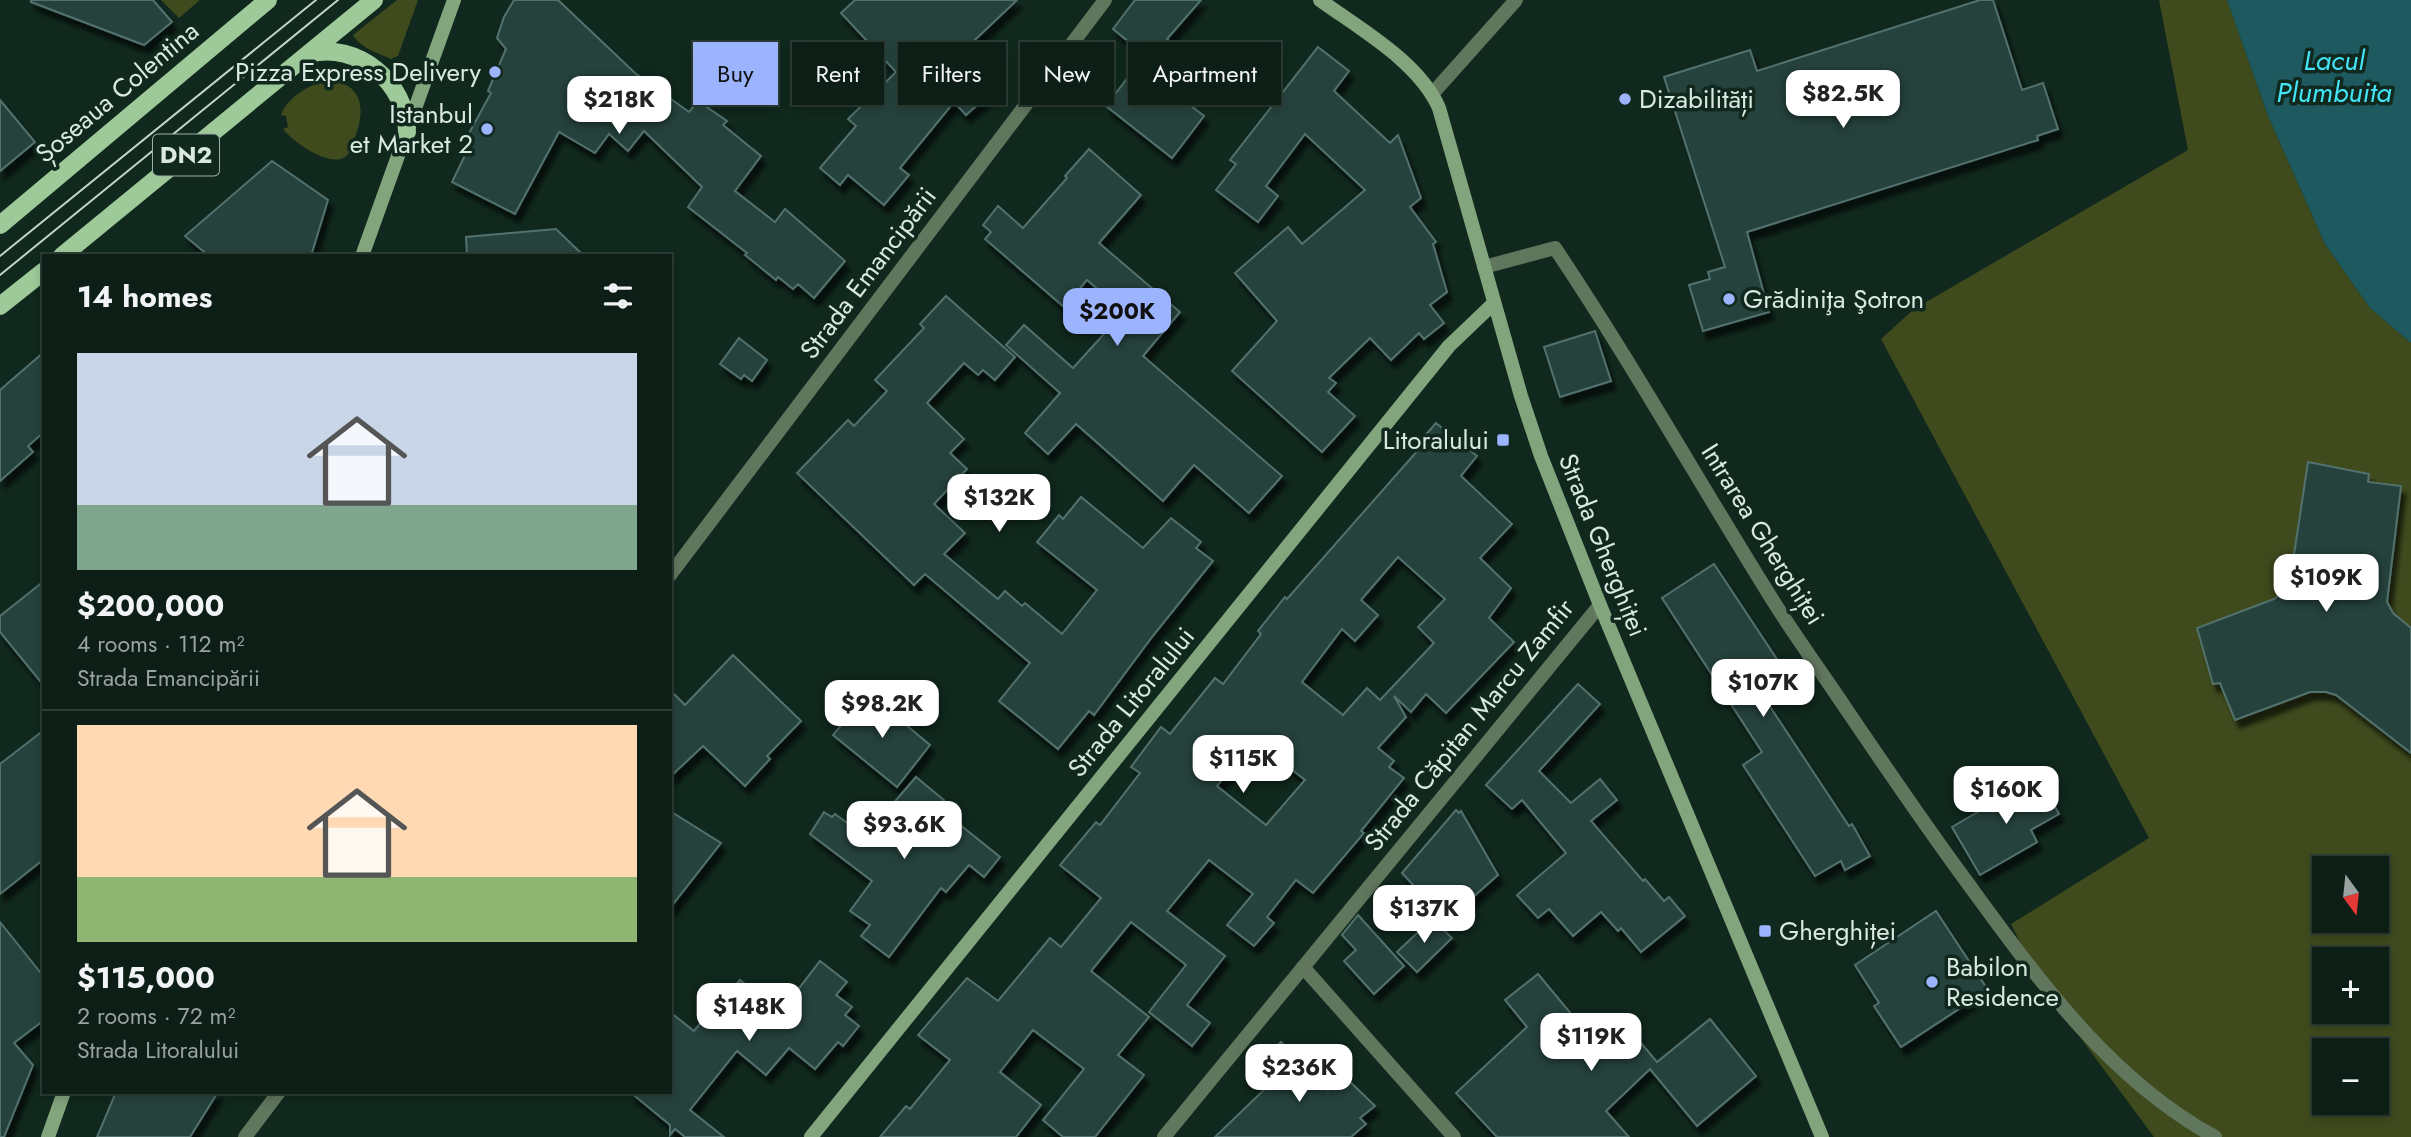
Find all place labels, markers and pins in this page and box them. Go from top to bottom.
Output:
place label: Pizza Express Delivery [235,53,482,91]
marker: Pizza Express Delivery [487,64,503,80]
pin: $82.5K [1786,71,1900,130]
pin: $218K [570,76,668,136]
place label: Dizabilități [1639,80,1754,118]
marker: Dizabilități [1617,91,1633,107]
place label: Istanbul et Market 2 [350,95,473,163]
marker: Istanbul et Market 2 [479,121,495,137]
place label: Grădiniţa Şotron [1743,280,1924,318]
pin: $200K [1068,288,1166,348]
marker: Grădiniţa Şotron [1721,291,1737,307]
place label: Litoralului [1383,421,1489,459]
marker: Litoralului [1495,432,1511,448]
pin: $132K [950,475,1048,534]
pin: $109K [2277,554,2375,614]
pin: $107K [1714,660,1812,719]
pin: $98.2K [825,680,939,740]
pin: $115K [1194,736,1292,795]
pin: $160K [1957,766,2055,826]
pin: $93.6K [847,802,961,861]
pin: $137K [1375,886,1473,945]
place label: Gherghiței [1779,912,1896,950]
marker: Gherghiței [1757,923,1773,939]
place label: Babilon Residence [1946,948,2059,1016]
marker: Babilon Residence [1924,974,1940,990]
pin: $148K [700,984,798,1043]
pin: $119K [1542,1014,1640,1073]
pin: $236K [1250,1044,1348,1104]

